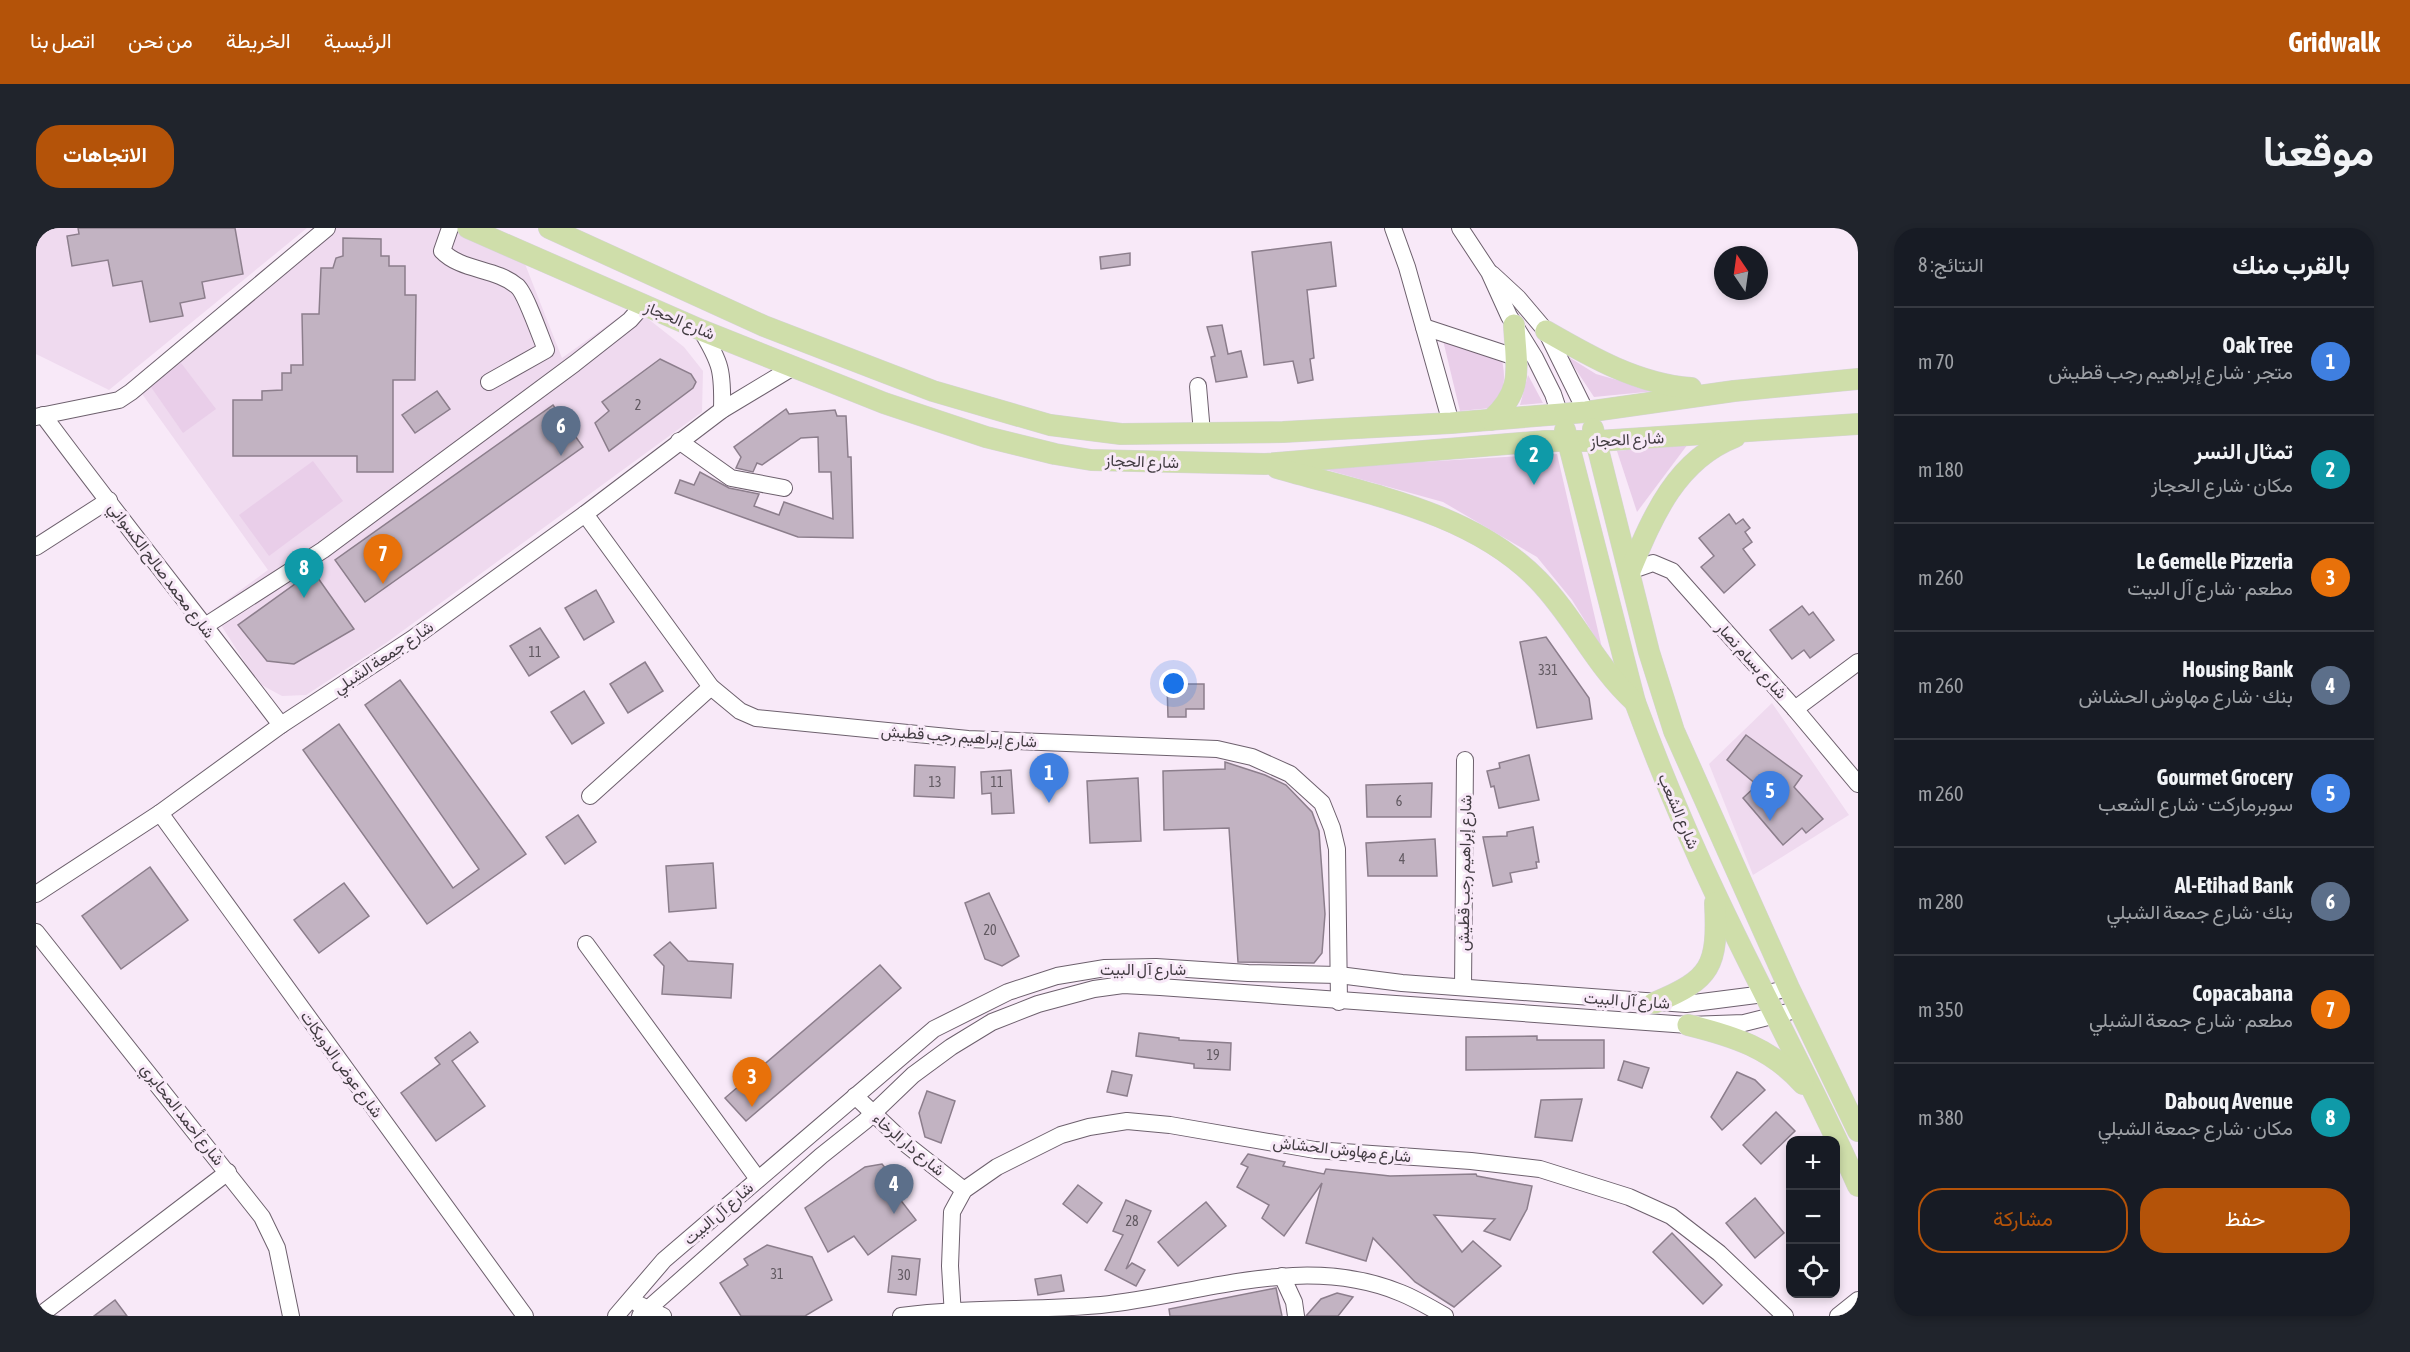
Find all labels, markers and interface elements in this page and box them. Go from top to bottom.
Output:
text: Gridwalk [2288,26,2380,58]
text: اتصل بنا [30,28,95,52]
text: من نحن [128,28,193,52]
text: الخريطة [226,28,291,52]
text: الرئيسية [324,28,392,52]
button: الاتجاهات [36,125,174,188]
text: موقعنا [2263,127,2374,175]
north arrow [1714,246,1768,300]
text: بالقرب منك [2232,250,2350,280]
text: النتائج: 8 [1918,253,1984,276]
street label: شارع الحجاز [640,297,718,346]
text: Oak Tree [2223,332,2293,358]
text: 70 m [1918,350,1954,373]
text: 1 [2326,350,2335,373]
text: متجر · شارع إبراهيم رجب قطيش [2048,360,2293,383]
house number: 2 [635,397,641,413]
pin: 6 [542,406,580,456]
street label: شارع الحجاز [1588,428,1665,453]
pin: 2 [1514,436,1554,485]
text: تمثال النسر [2194,438,2293,464]
street label: شارع الحجاز [1104,451,1179,474]
text: 180 m [1918,458,1963,481]
text: 2 [2326,458,2335,481]
text: مكان · شارع الحجاز [2151,473,2293,496]
street label: شارع محمد صالح الكسواني [101,499,219,644]
pin: 7 [364,534,402,584]
pin: 8 [284,548,324,598]
text: Le Gemelle Pizzeria [2137,548,2293,574]
text: 260 m [1918,566,1963,589]
text: 3 [2326,566,2335,589]
text: مطعم · شارع آل البيت [2127,576,2293,599]
street label: شارع جمعة الشبلي [330,617,439,701]
street label: شارع بسام نصار [1710,617,1791,704]
house number: 11 [528,644,542,660]
text: Housing Bank [2182,656,2293,682]
house number: 331 [1538,662,1558,678]
your location [1159,669,1188,698]
text: 260 m [1918,674,1963,697]
text: 4 [2326,674,2335,697]
text: بنك · شارع مهاوش الحشاش [2079,684,2293,707]
street label: شارع إبراهيم رجب قطيش [880,722,1038,753]
pin: 1 [1030,754,1068,803]
text: Gourmet Grocery [2157,764,2293,790]
street label: شارع الشعب [1652,771,1703,853]
pin: 5 [1750,772,1790,821]
house number: 13 [928,774,942,790]
house number: 11 [990,774,1004,790]
text: 260 m [1918,782,1963,805]
text: 5 [2326,782,2335,805]
text: سوبرماركت · شارع الشعب [2098,792,2293,815]
house number: 6 [1396,793,1403,809]
street label: شارع إبراهيم رجب قطيش [1454,795,1477,951]
house number: 4 [1399,851,1406,867]
text: Al-Etihad Bank [2175,872,2293,898]
text: 280 m [1918,890,1963,913]
text: 6 [2326,890,2335,913]
text: بنك · شارع جمعة الشبلي [2106,900,2293,923]
house number: 20 [983,922,997,938]
street label: شارع آل البيت [1100,960,1186,981]
text: Copacabana [2192,980,2293,1006]
street label: شارع آل البيت [1583,988,1671,1015]
text: 350 m [1918,998,1963,1021]
text: 7 [2326,998,2335,1021]
street label: شارع عوض الدويكات [295,1007,387,1123]
text: مطعم · شارع جمعة الشبلي [2089,1008,2293,1031]
house number: 19 [1206,1047,1220,1063]
pin: 3 [732,1058,772,1107]
street label: شارع أحمد المحايري [134,1059,228,1172]
text: Dabouq Avenue [2165,1088,2293,1114]
text: 380 m [1918,1106,1963,1129]
text: 8 [2326,1106,2335,1129]
street label: شارع دار الرخاء [868,1109,949,1181]
text: مكان · شارع جمعة الشبلي [2098,1116,2293,1139]
street label: شارع مهاوش الحشاش [1272,1133,1412,1168]
map controls [1786,1136,1840,1298]
button: + [1786,1136,1840,1190]
pin: 4 [874,1164,914,1214]
street label: شارع آل البيت [680,1178,758,1250]
button: مشاركة [1918,1188,2128,1253]
button: حفظ [2140,1188,2350,1253]
button: − [1786,1190,1840,1244]
house number: 28 [1125,1213,1139,1229]
button: locate [1786,1244,1840,1298]
house number: 31 [770,1266,784,1282]
house number: 30 [897,1267,911,1283]

